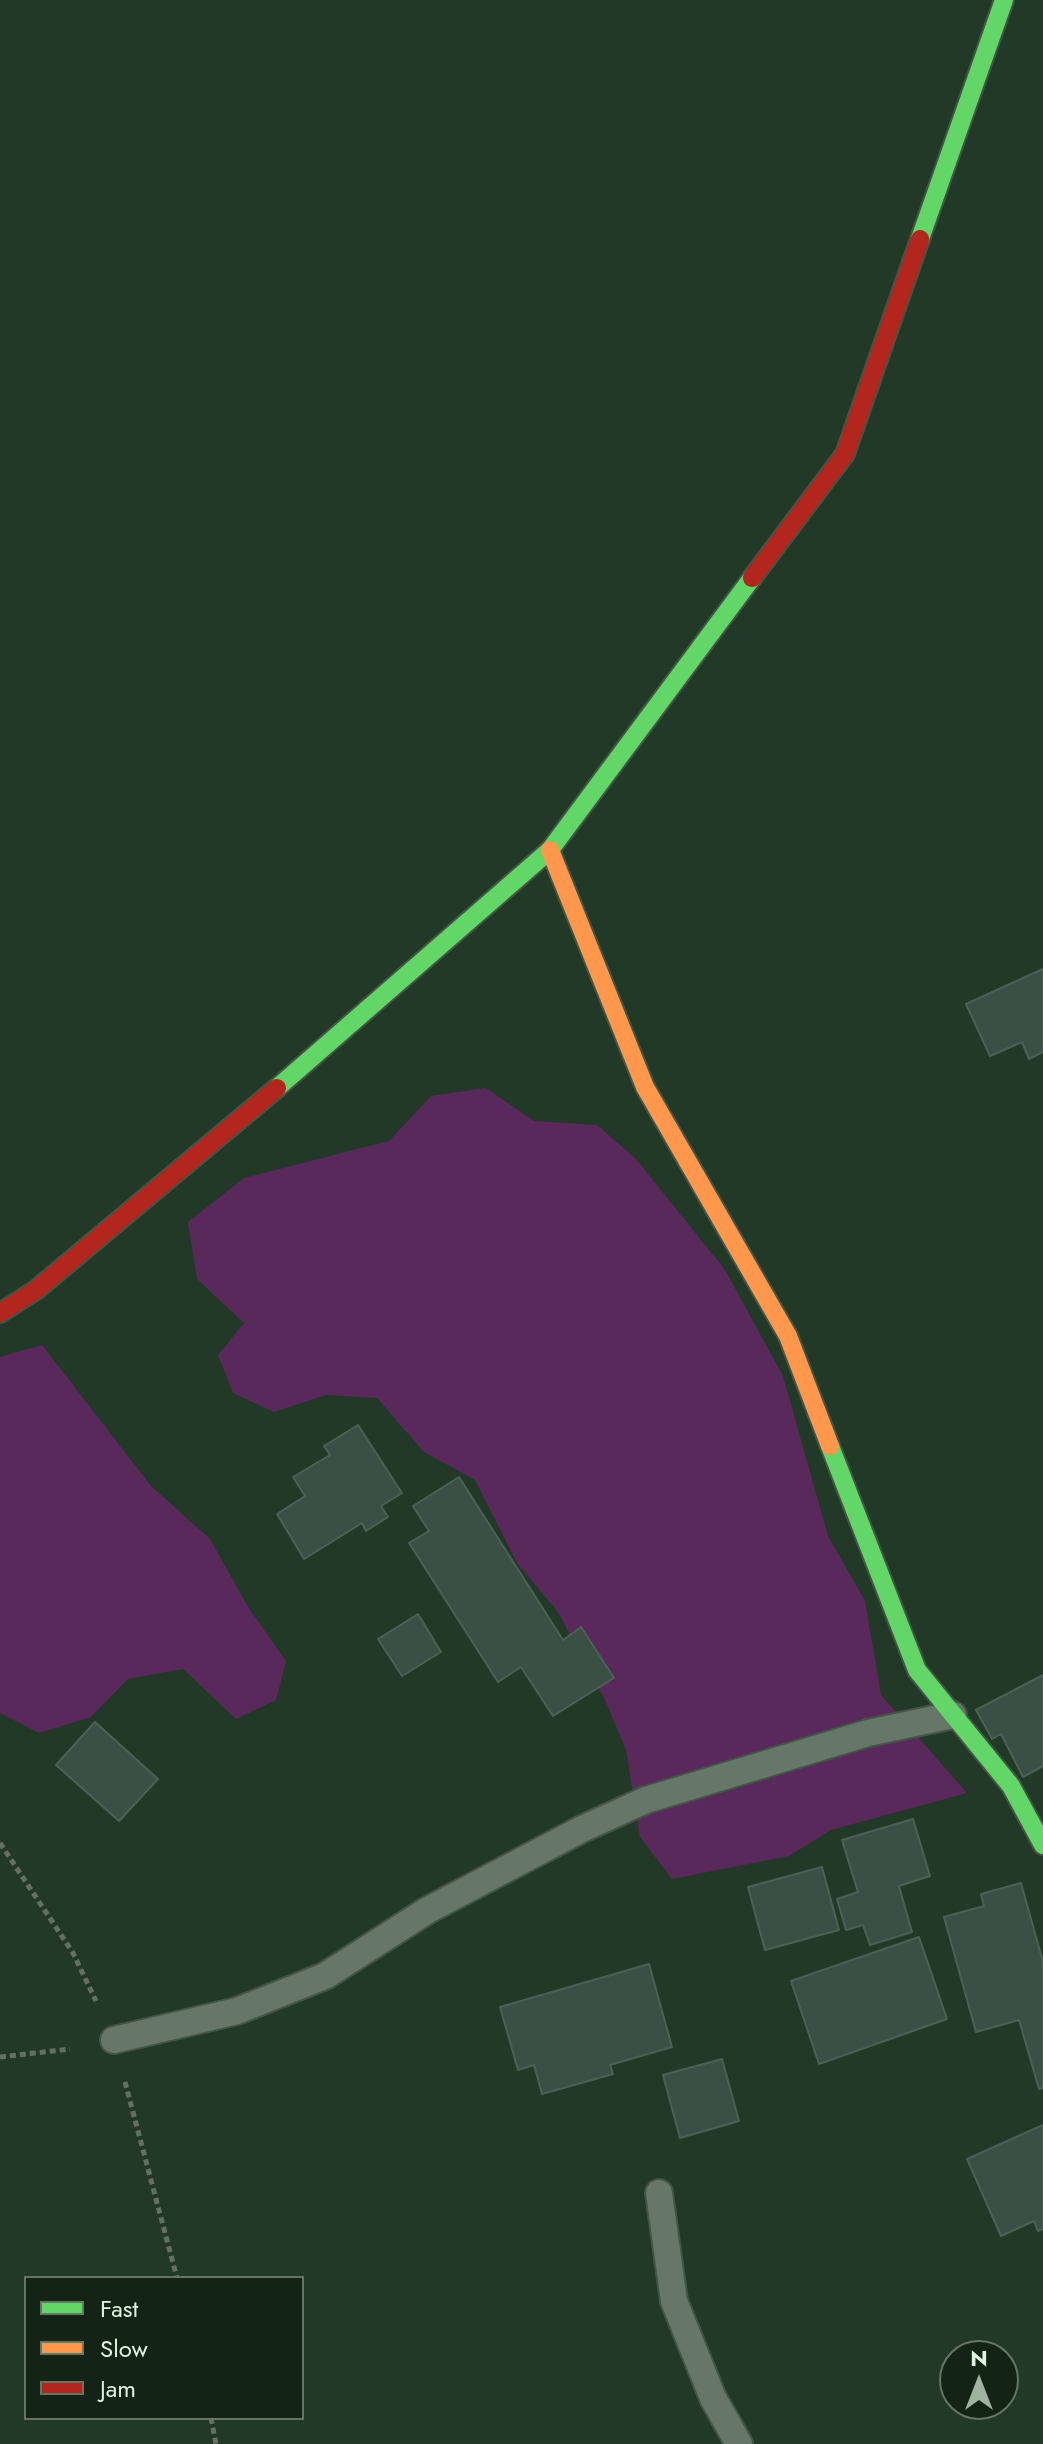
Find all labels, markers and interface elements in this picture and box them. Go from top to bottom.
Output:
legend [24,2276,304,2420]
text: Fast [100,2291,138,2326]
text: Slow [100,2331,148,2366]
north arrow [939,2340,1019,2420]
text: N [970,2342,988,2374]
text: Jam [100,2371,136,2406]

